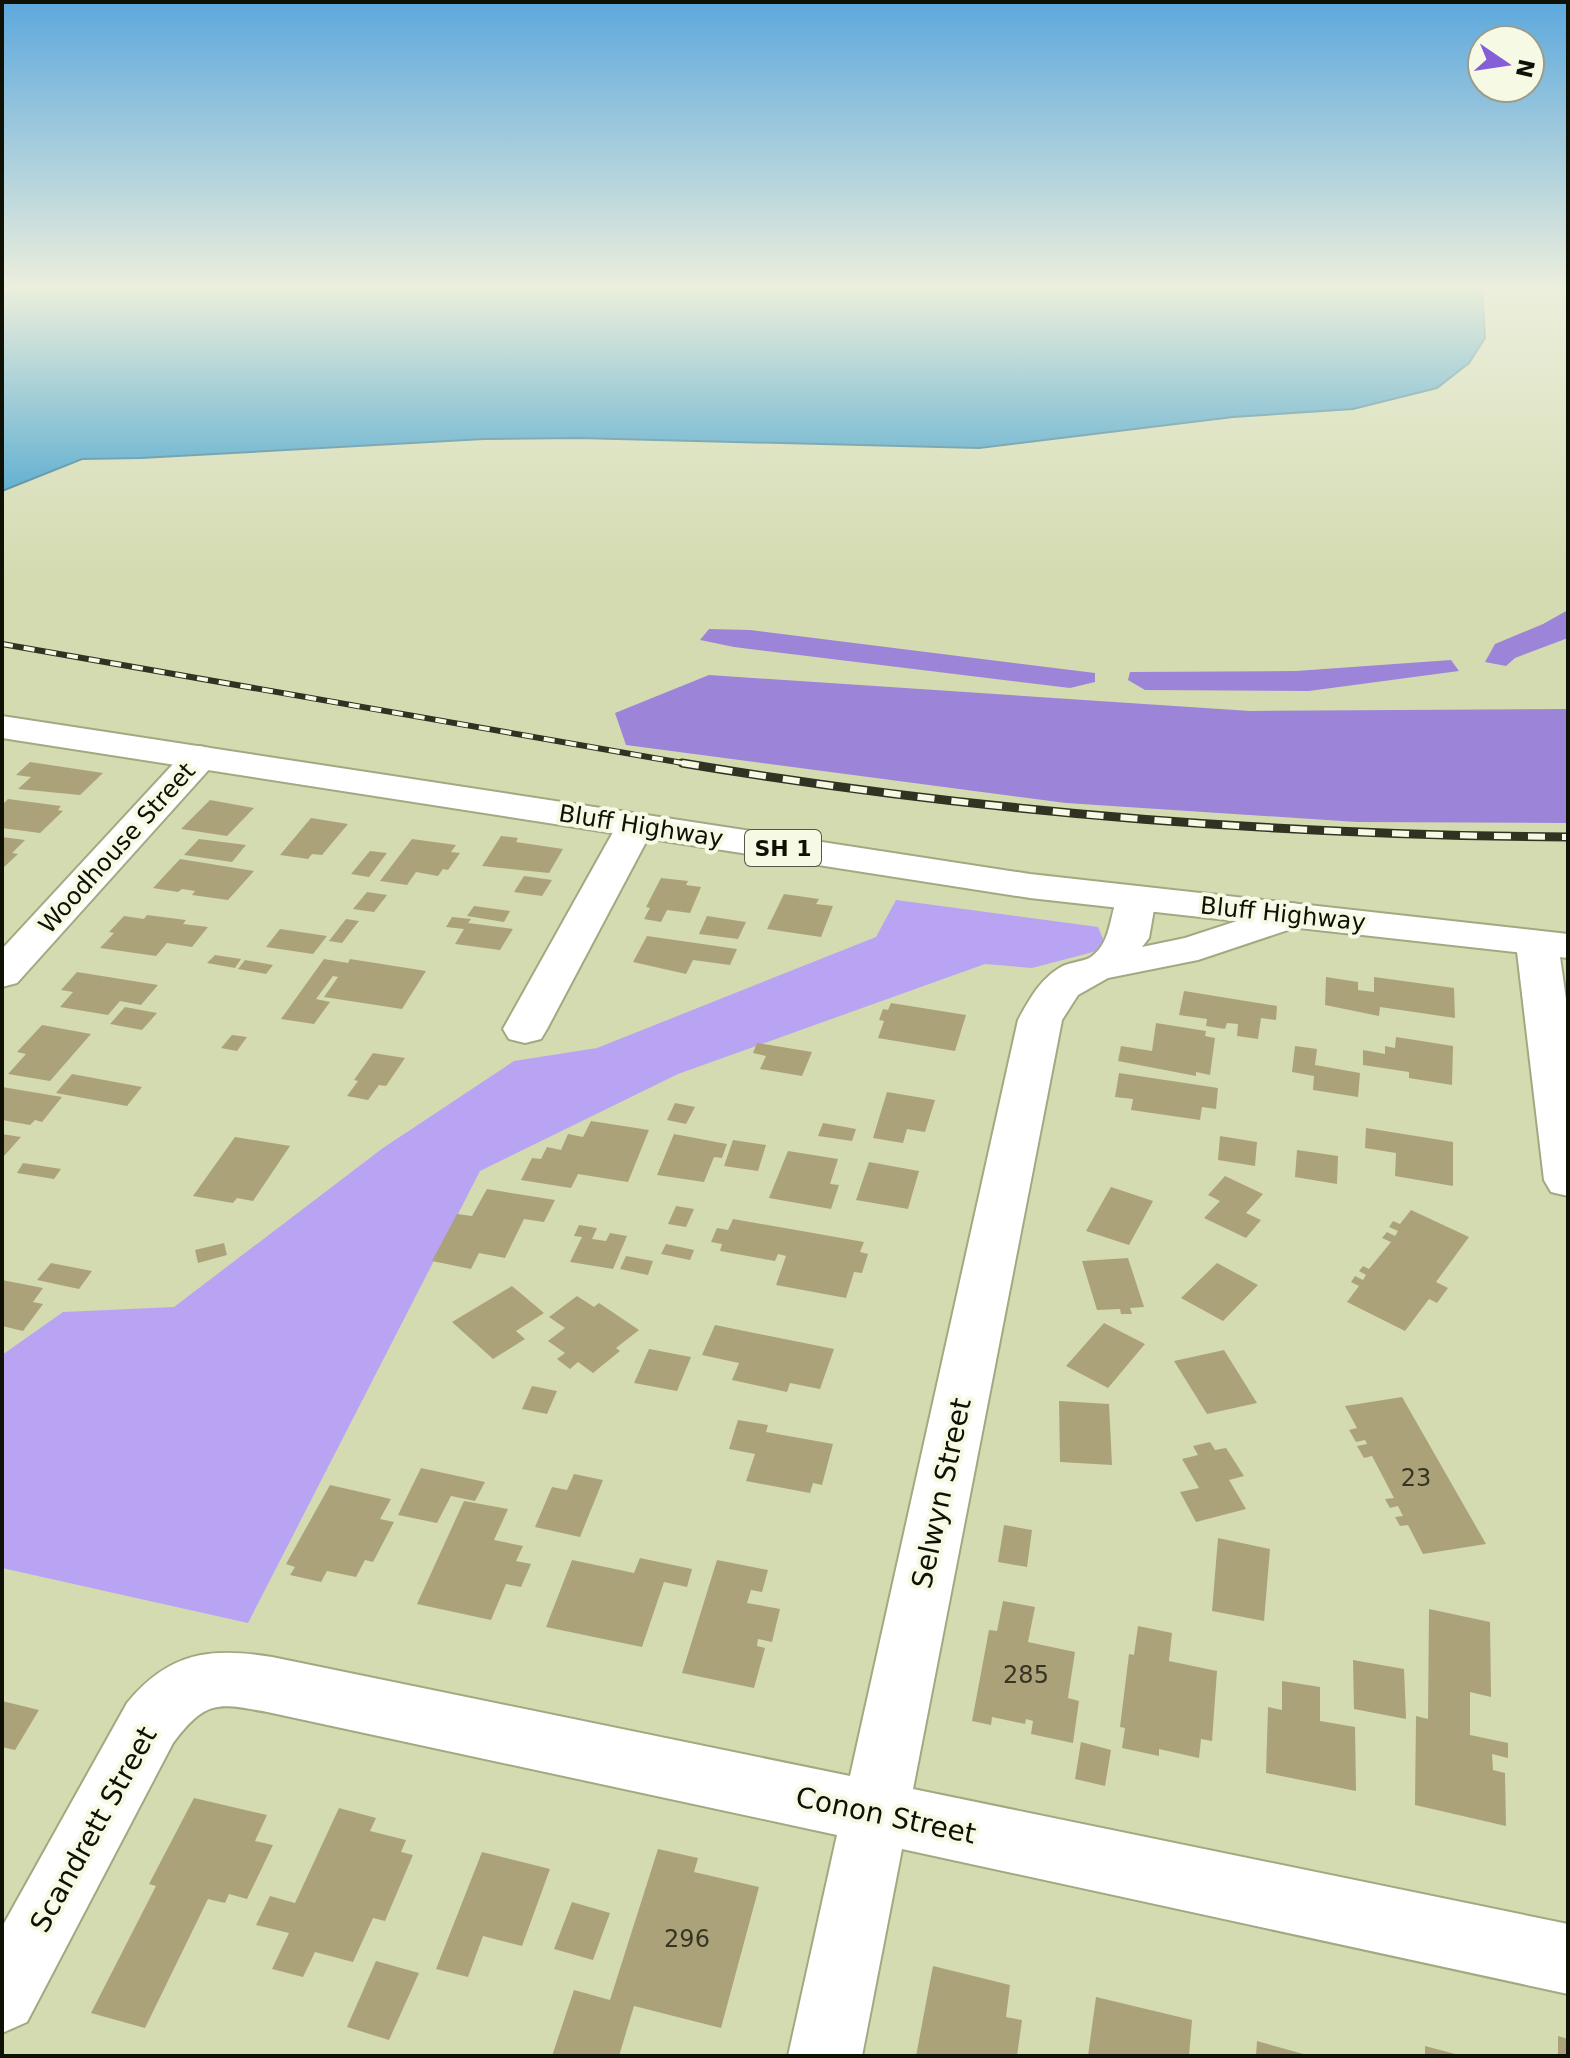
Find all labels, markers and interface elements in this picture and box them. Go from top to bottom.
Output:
north arrow [1466,24,1546,104]
text: N [1511,57,1539,80]
street label: Woodhouse Street [33,757,201,939]
street label: Bluff Highway [557,799,725,853]
road number: SH 1 [745,830,821,866]
street label: Bluff Highway [1199,891,1367,937]
street label: Selwyn Street [905,1395,978,1591]
house number: 23 [1401,1464,1431,1492]
house number: 285 [1003,1661,1049,1689]
street label: Scandrett Street [23,1721,164,1938]
street label: Conon Street [793,1780,979,1851]
house number: 296 [664,1925,710,1953]

